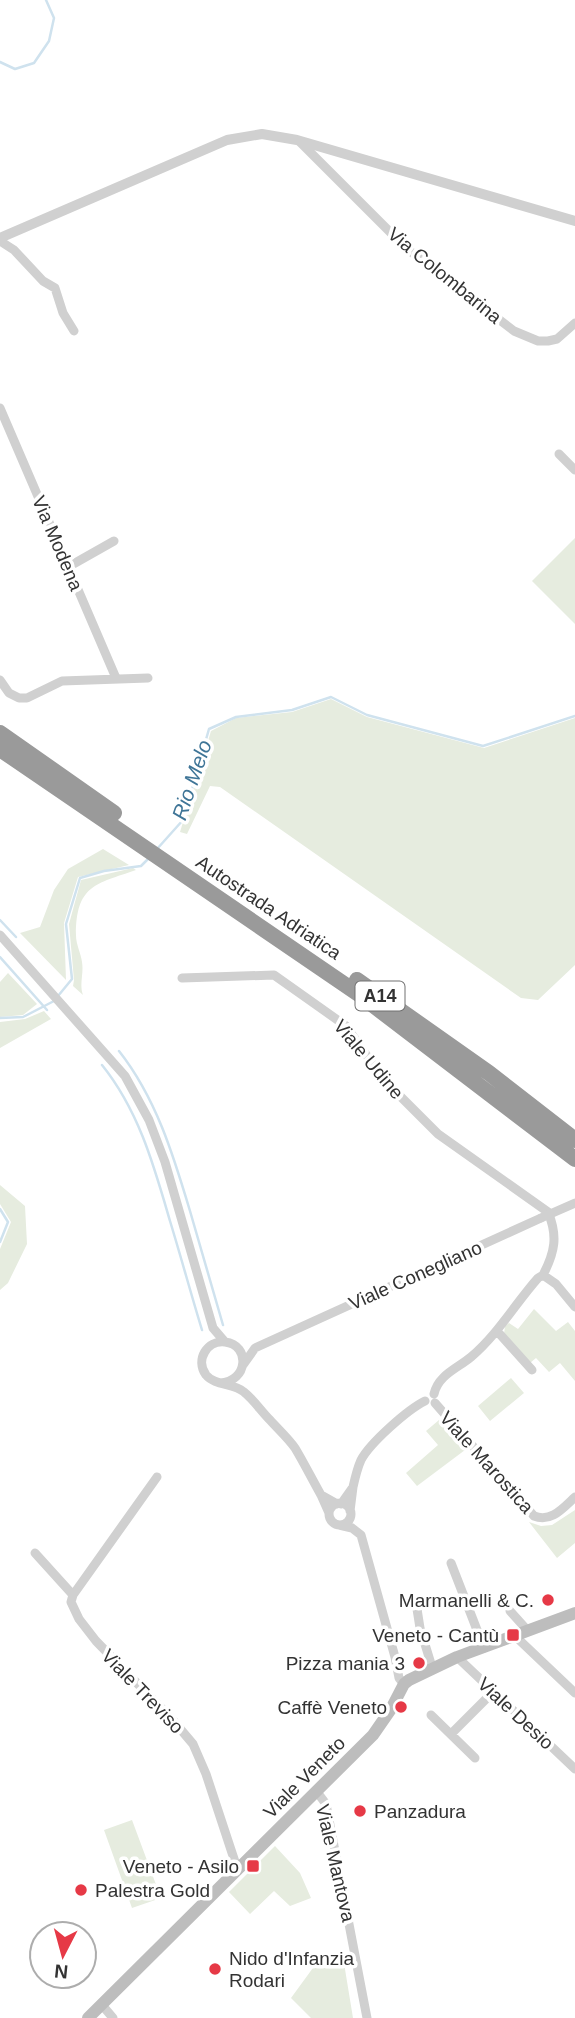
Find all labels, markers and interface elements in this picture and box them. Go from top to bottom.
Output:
street label: Via Colombarina [384,223,506,328]
street label: Via Modena [28,493,87,594]
water label: Rio Melo [167,737,216,823]
street label: Autostrada Adriatica [192,851,345,964]
road number: A14 [356,981,404,1010]
street label: Viale Udine [329,1015,408,1103]
street label: Viale Conegliano [345,1237,485,1314]
street label: Viale Marostica [435,1407,538,1518]
place label: Marmanelli & C. [399,1590,534,1611]
marker: Marmanelli & C. [540,1592,556,1608]
place label: Veneto - Cantù [372,1625,499,1646]
marker: Veneto - Cantù [505,1627,521,1643]
street label: Viale Treviso [97,1645,188,1738]
place label: Pizza mania 3 [286,1653,405,1674]
marker: Pizza mania 3 [411,1655,427,1671]
street label: Viale Desio [473,1673,558,1754]
place label: Caffè Veneto [277,1697,387,1718]
marker: Caffè Veneto [393,1699,409,1715]
street label: Viale Veneto [259,1732,349,1822]
place label: Panzadura [374,1801,466,1822]
street label: Viale Mantova [312,1802,359,1924]
marker: Panzadura [352,1803,368,1819]
place label: Veneto - Asilo [123,1856,239,1877]
marker: Veneto - Asilo [245,1858,261,1874]
place label: Palestra Gold [95,1880,210,1901]
marker: Palestra Gold [73,1882,89,1898]
north arrow [28,1920,98,1990]
place label: Nido d'Infanzia Rodari [229,1948,355,1991]
text: N [53,1960,69,1983]
marker: Nido d'Infanzia Rodari [207,1961,223,1977]

